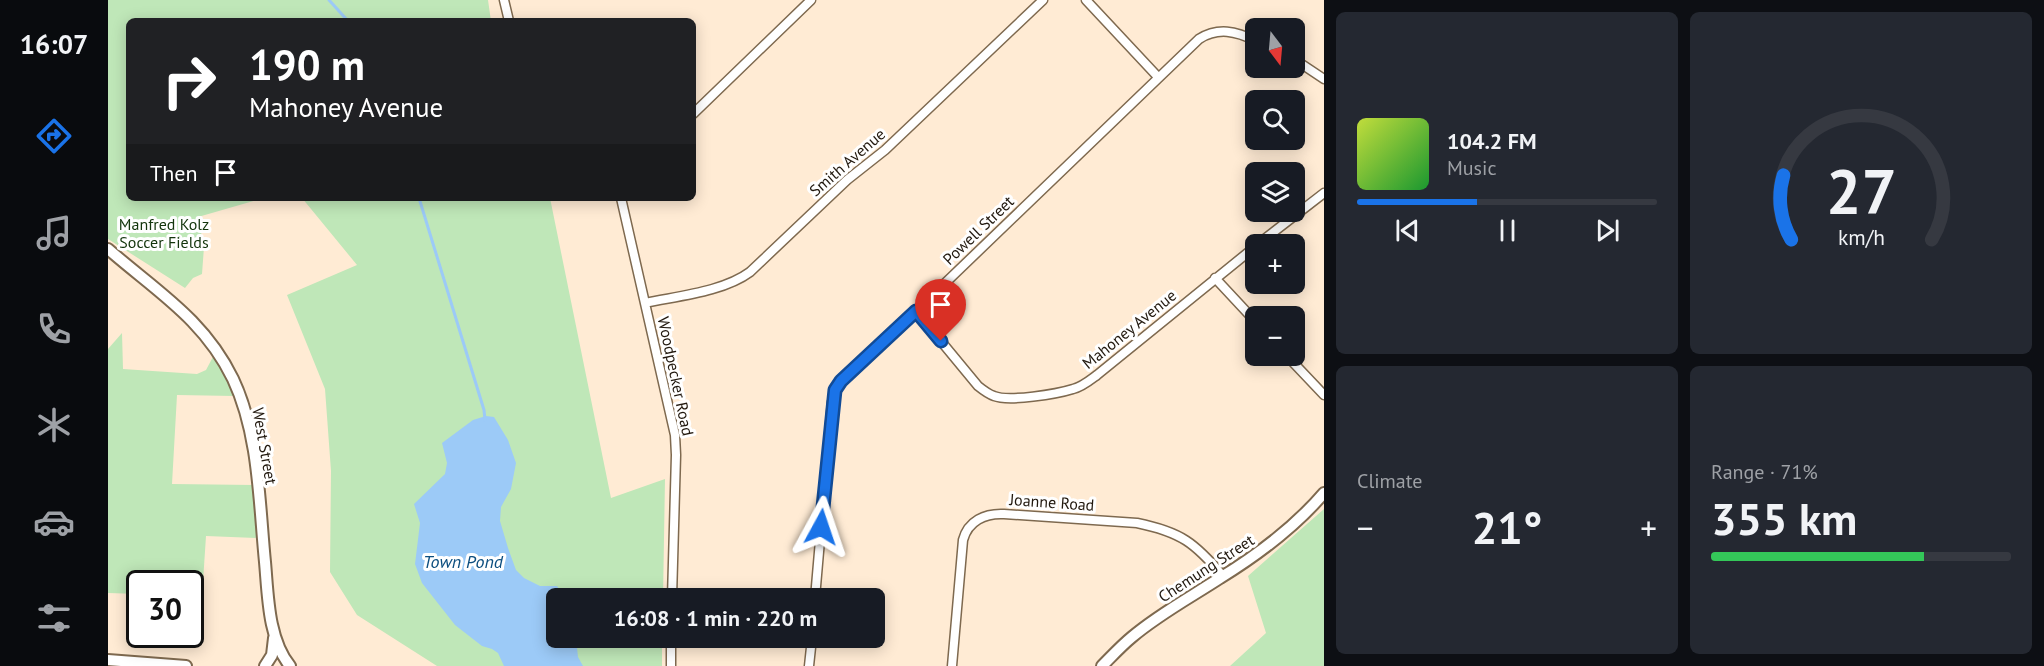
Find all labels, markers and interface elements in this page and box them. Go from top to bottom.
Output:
north arrow [1245,18,1305,78]
map controls [1245,18,1305,366]
text: 16:07 [20,27,88,61]
text: 190 m [249,37,365,92]
icon: right [150,42,228,120]
text: Mahoney Avenue [249,90,443,124]
button: search [1245,90,1305,150]
icon: directions [33,115,75,157]
street label: Smith Avenue [805,124,889,200]
text: 104.2 FM [1447,127,1537,155]
text: 27 [1826,150,1896,231]
text: Music [1447,155,1496,181]
icon: arrive [209,156,242,189]
text: Then [150,159,197,187]
button: layers [1245,162,1305,222]
street label: Powell Street [938,191,1018,269]
icon: music [33,212,75,254]
park label: Manfred Kolz Soccer Fields [119,214,209,252]
icon: previous [1391,214,1424,247]
icon: pause [1491,214,1524,247]
icon: next [1591,214,1624,247]
text: km/h [1837,223,1884,251]
button: + [1245,234,1305,294]
pin [915,279,966,341]
street label: Mahoney Avenue [1078,285,1180,373]
icon: arrive [924,288,957,321]
button: − [1245,306,1305,366]
icon: phone [33,308,75,350]
street label: Woodpecker Road [654,315,698,437]
icon: climate [33,404,75,446]
street label: West Street [248,406,282,487]
text: Range · 71% [1711,459,1818,485]
text: Climate [1357,468,1423,494]
street label: Joanne Road [1008,489,1095,515]
text: 355 km [1711,489,1857,547]
position arrow [789,495,853,559]
text: 21° [1472,498,1542,556]
icon: car [33,501,75,543]
text: − [1357,506,1374,549]
text: + [1640,506,1657,549]
street label: Chemung Street [1154,529,1258,606]
water label: Town Pond [423,550,504,573]
speed limit sign: 30 [126,570,204,648]
icon: filters [33,597,75,639]
text: 16:08 · 1 min · 220 m [614,604,817,632]

